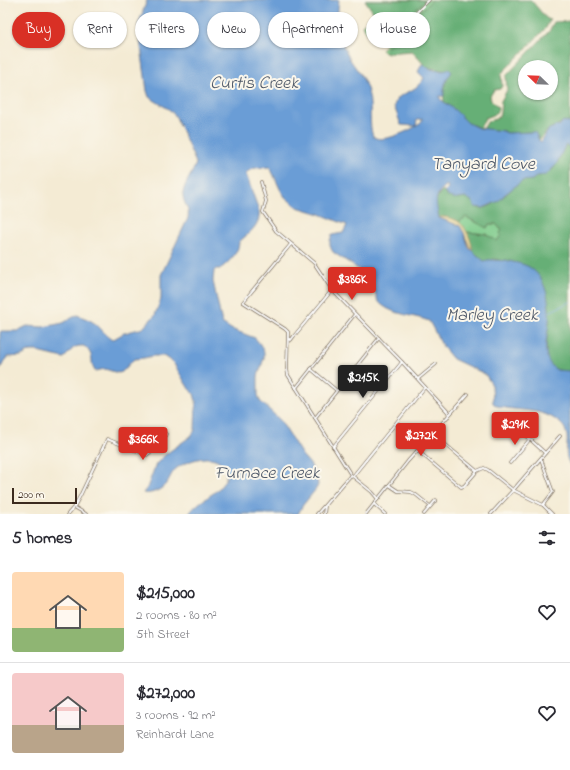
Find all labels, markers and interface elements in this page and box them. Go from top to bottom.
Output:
chip: Buy [12,12,65,48]
chip: Rent [73,12,127,48]
chip: Filters [135,12,199,48]
chip: New [207,12,260,48]
chip: Apartment [268,12,358,48]
chip: House [366,12,430,48]
north arrow [518,60,558,100]
map controls [518,60,558,100]
water label: Curtis Creek [210,71,299,97]
water label: Tanyard Cove [431,152,536,178]
pin: $386K [324,267,380,301]
text: $386K [337,270,367,289]
water label: Marley Creek [446,303,539,329]
pin: $215K [335,365,391,399]
text: $215K [347,368,379,387]
pin: $291K [487,412,543,446]
text: $291K [501,415,529,434]
pin: $272K [393,423,449,457]
text: $272K [405,426,437,445]
pin: $366K [115,427,171,461]
text: $366K [128,430,158,449]
water label: Furnace Creek [215,461,321,487]
scale bar [12,486,77,505]
text: 200 m [18,487,44,503]
text: 5 homes [12,526,72,551]
icon: filters [536,527,558,549]
text: $215,000 [136,581,195,606]
icon: home [44,588,92,636]
icon: heart [536,601,558,623]
text: 2 rooms · 80 m² [136,606,217,625]
text: 5th Street [136,625,190,644]
text: $272,000 [136,681,195,706]
icon: home [44,689,92,737]
icon: heart [536,702,558,724]
text: 3 rooms · 92 m² [136,706,216,725]
text: Reinhardt Lane [136,725,214,744]

